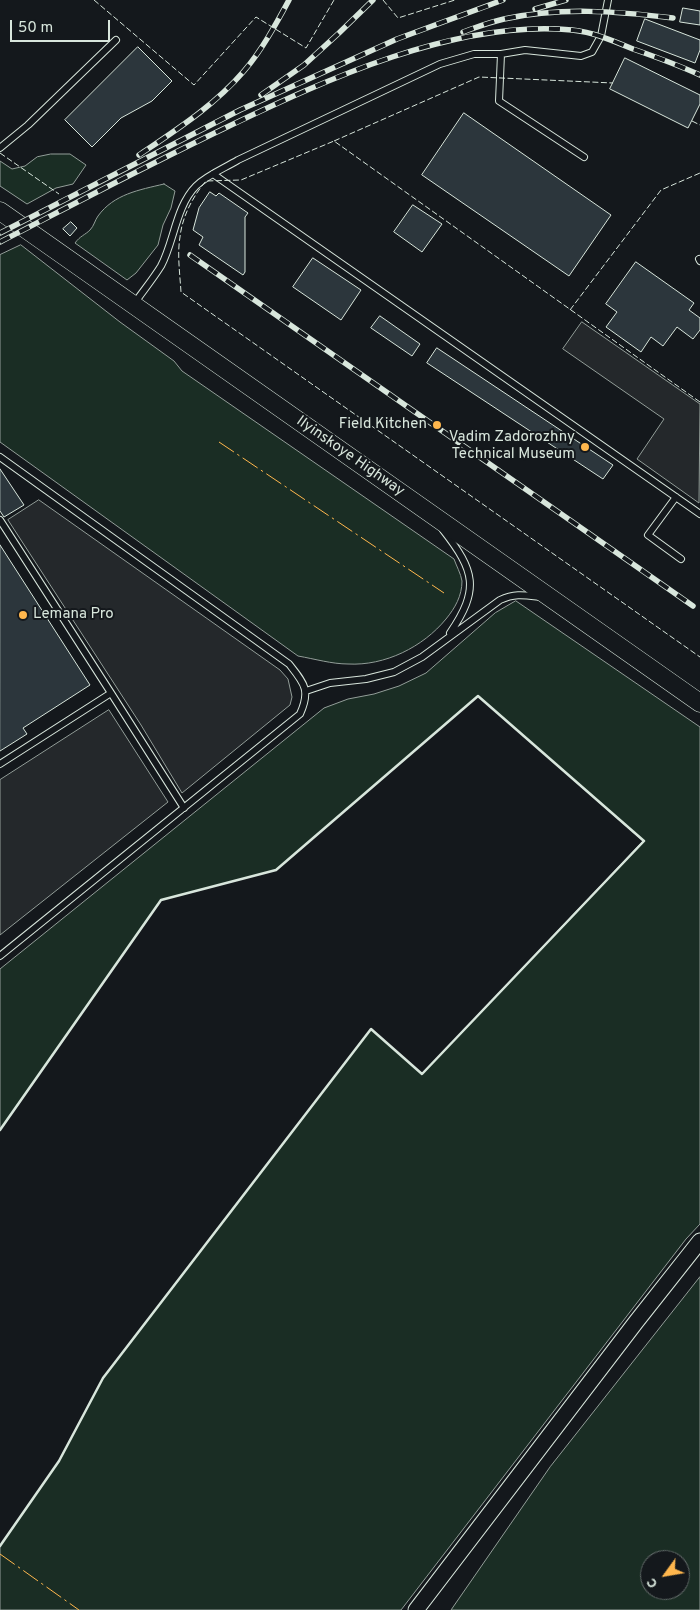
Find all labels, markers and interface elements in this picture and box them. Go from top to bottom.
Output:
scale bar [12,10,112,42]
text: 50 m [18,19,53,38]
street label: Ilyinskoye Highway [292,413,408,501]
place label: Field Kitchen [339,416,427,434]
marker: Field Kitchen [431,419,443,431]
place label: Vadim Zadorozhny Technical Museum [449,429,575,464]
marker: Vadim Zadorozhny Technical Museum [579,441,591,453]
place label: Lemana Pro [33,606,114,624]
marker: Lemana Pro [17,609,29,621]
north arrow [640,1550,690,1600]
text: С [643,1574,662,1591]

